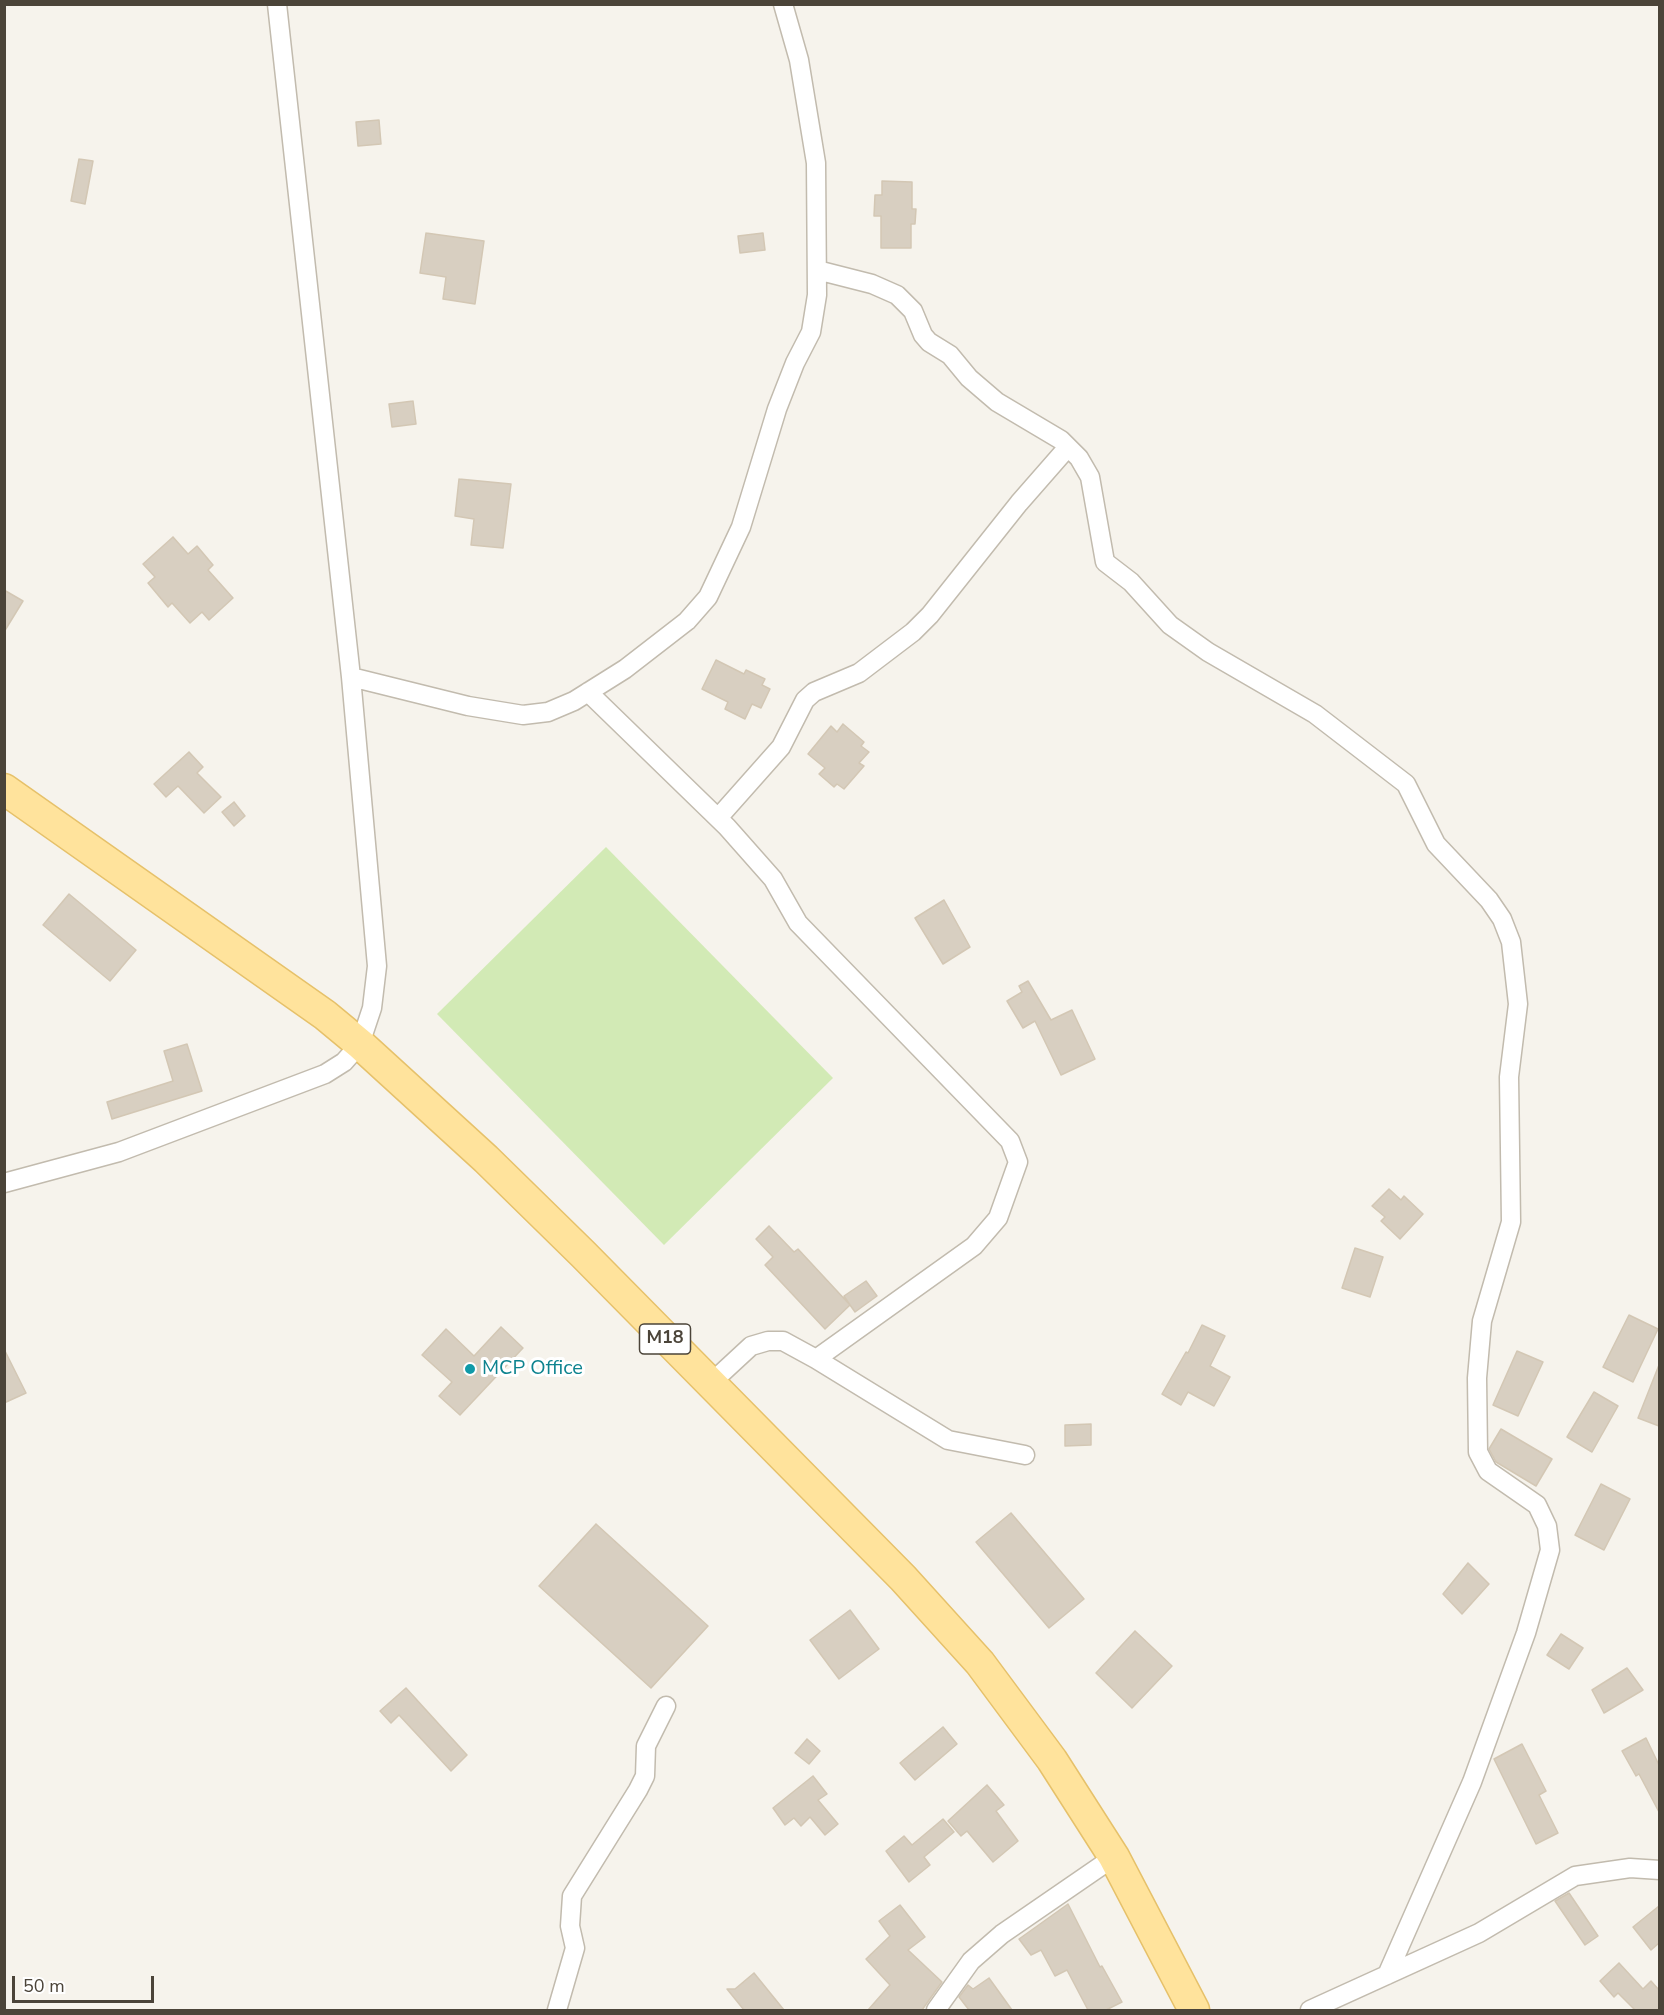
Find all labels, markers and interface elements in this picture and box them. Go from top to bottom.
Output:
road number: M18 [640,1324,690,1354]
place label: MCP Office [482,1357,583,1381]
marker: MCP Office [463,1362,477,1376]
scale bar [15,1964,158,2002]
text: 50 m [23,1974,65,1998]

